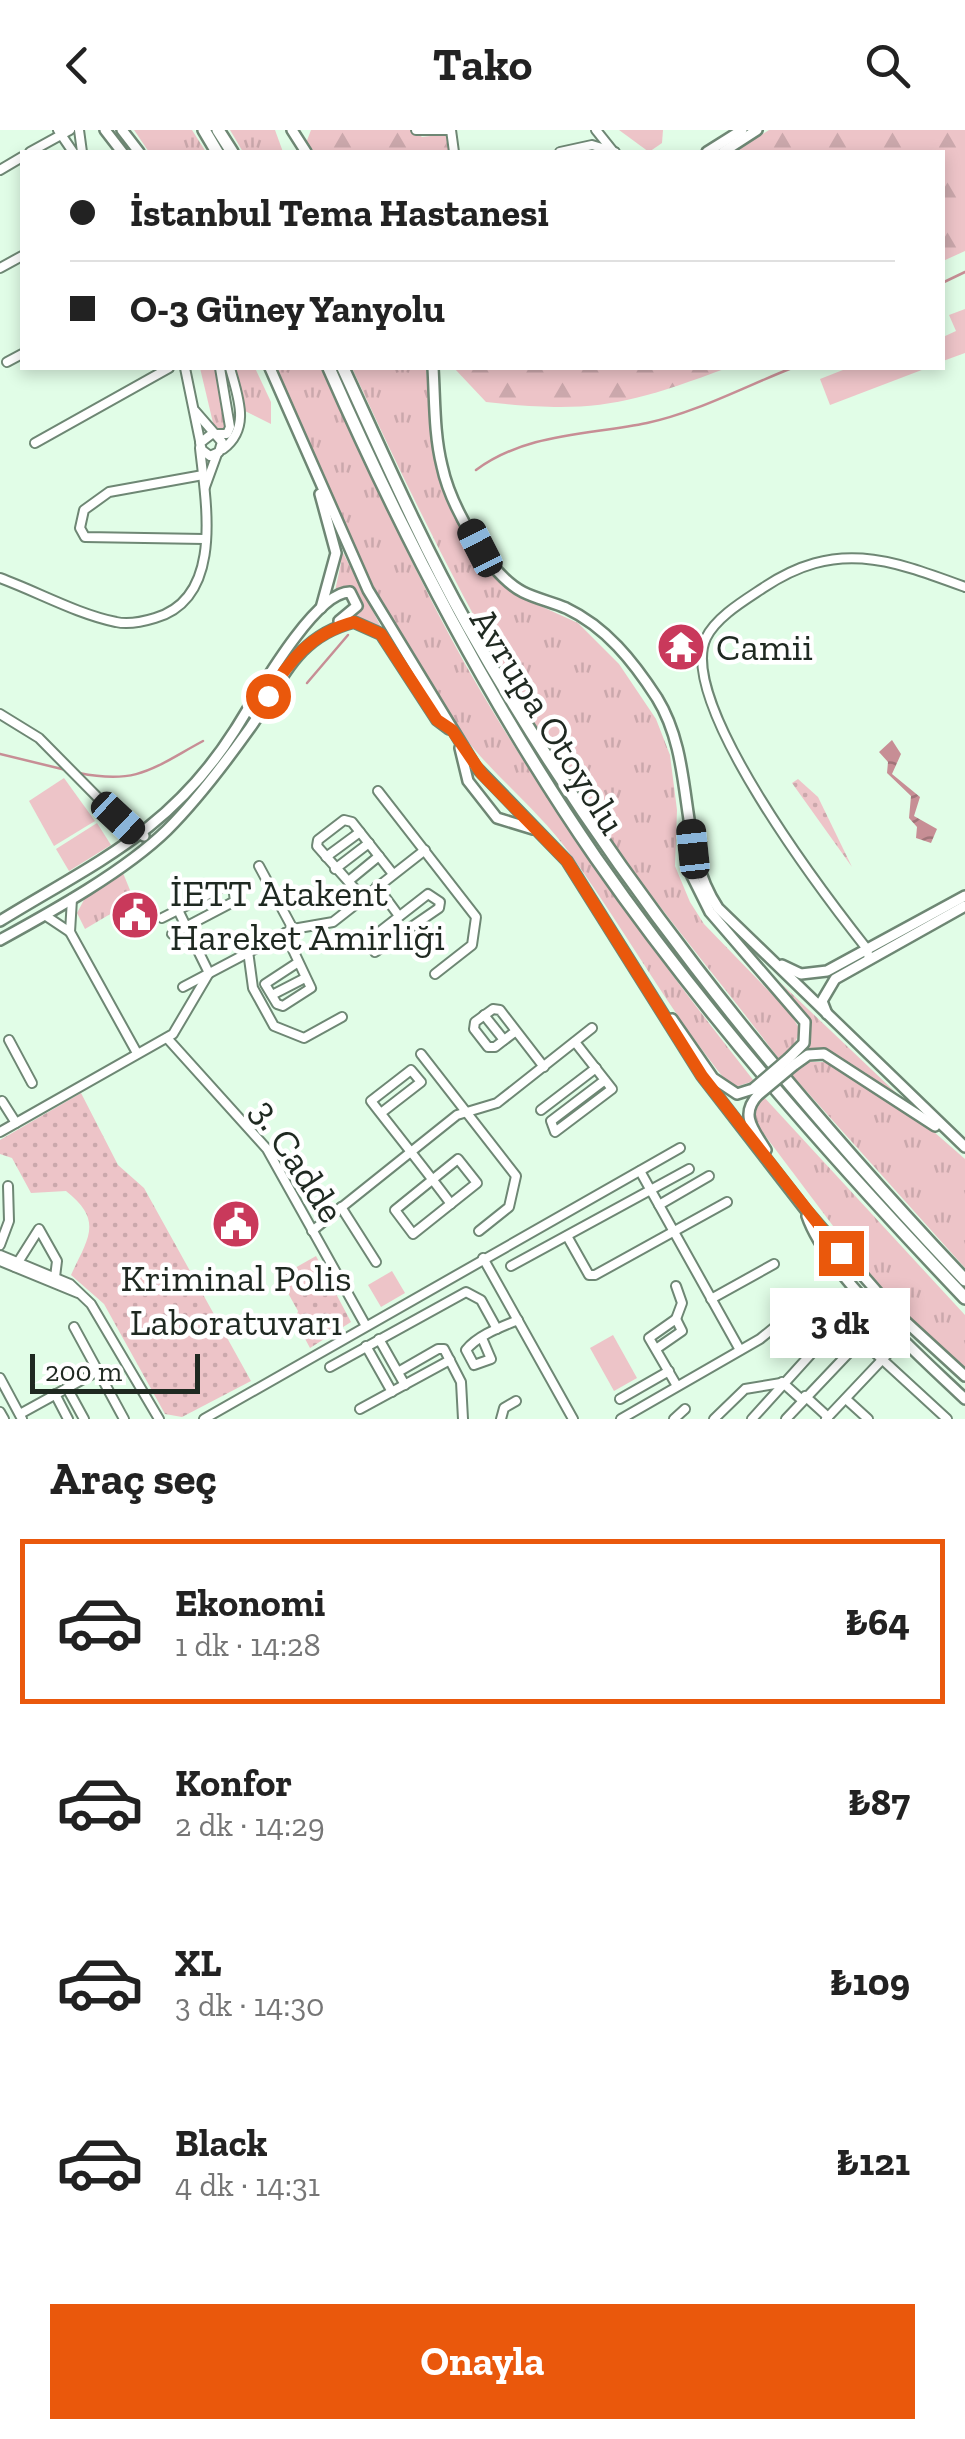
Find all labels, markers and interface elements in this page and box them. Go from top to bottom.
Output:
icon: back [50,38,105,93]
text: Tako [433,38,532,92]
icon: search [860,38,915,93]
text: İstanbul Tema Hastanesi [130,190,549,236]
text: O-3 Güney Yanyolu [130,286,445,332]
car [453,514,507,582]
street label: Avrupa Otoyolu [460,599,636,843]
temple icon: Camii [655,621,707,673]
place label: Camii [716,624,813,670]
route start [246,674,291,719]
car [86,787,150,849]
car [675,818,711,880]
place label: İETT Atakent Hareket Amirliği [170,870,445,960]
public building icon: İETT Atakent Hareket Amirliği [109,889,161,941]
street label: 3. Cadde [241,1091,355,1231]
public building icon: Kriminal Polis Laboratuvarı [210,1198,262,1250]
route end [819,1231,864,1276]
place label: Kriminal Polis Laboratuvarı [120,1255,352,1345]
callout: 3 dk [771,1288,911,1358]
text: 3 dk [811,1304,869,1342]
scale bar [30,1349,200,1394]
text: 200 m [45,1355,122,1388]
text: Araç seç [50,1452,217,1506]
icon: car [55,1577,145,1667]
text: Ekonomi [175,1580,325,1626]
text: ₺64 [845,1599,910,1645]
text: 1 dk · 14:28 [175,1626,321,1664]
icon: car [55,1757,145,1847]
text: Konfor [175,1760,292,1806]
text: ₺87 [848,1779,910,1825]
text: 2 dk · 14:29 [175,1806,325,1844]
icon: car [55,1937,145,2027]
text: XL [175,1940,222,1986]
text: ₺109 [829,1959,910,2005]
text: 3 dk · 14:30 [175,1986,324,2024]
icon: car [55,2117,145,2207]
text: Black [175,2120,268,2166]
text: ₺121 [836,2139,910,2185]
text: 4 dk · 14:31 [175,2166,320,2204]
button: Onayla [50,2304,915,2419]

